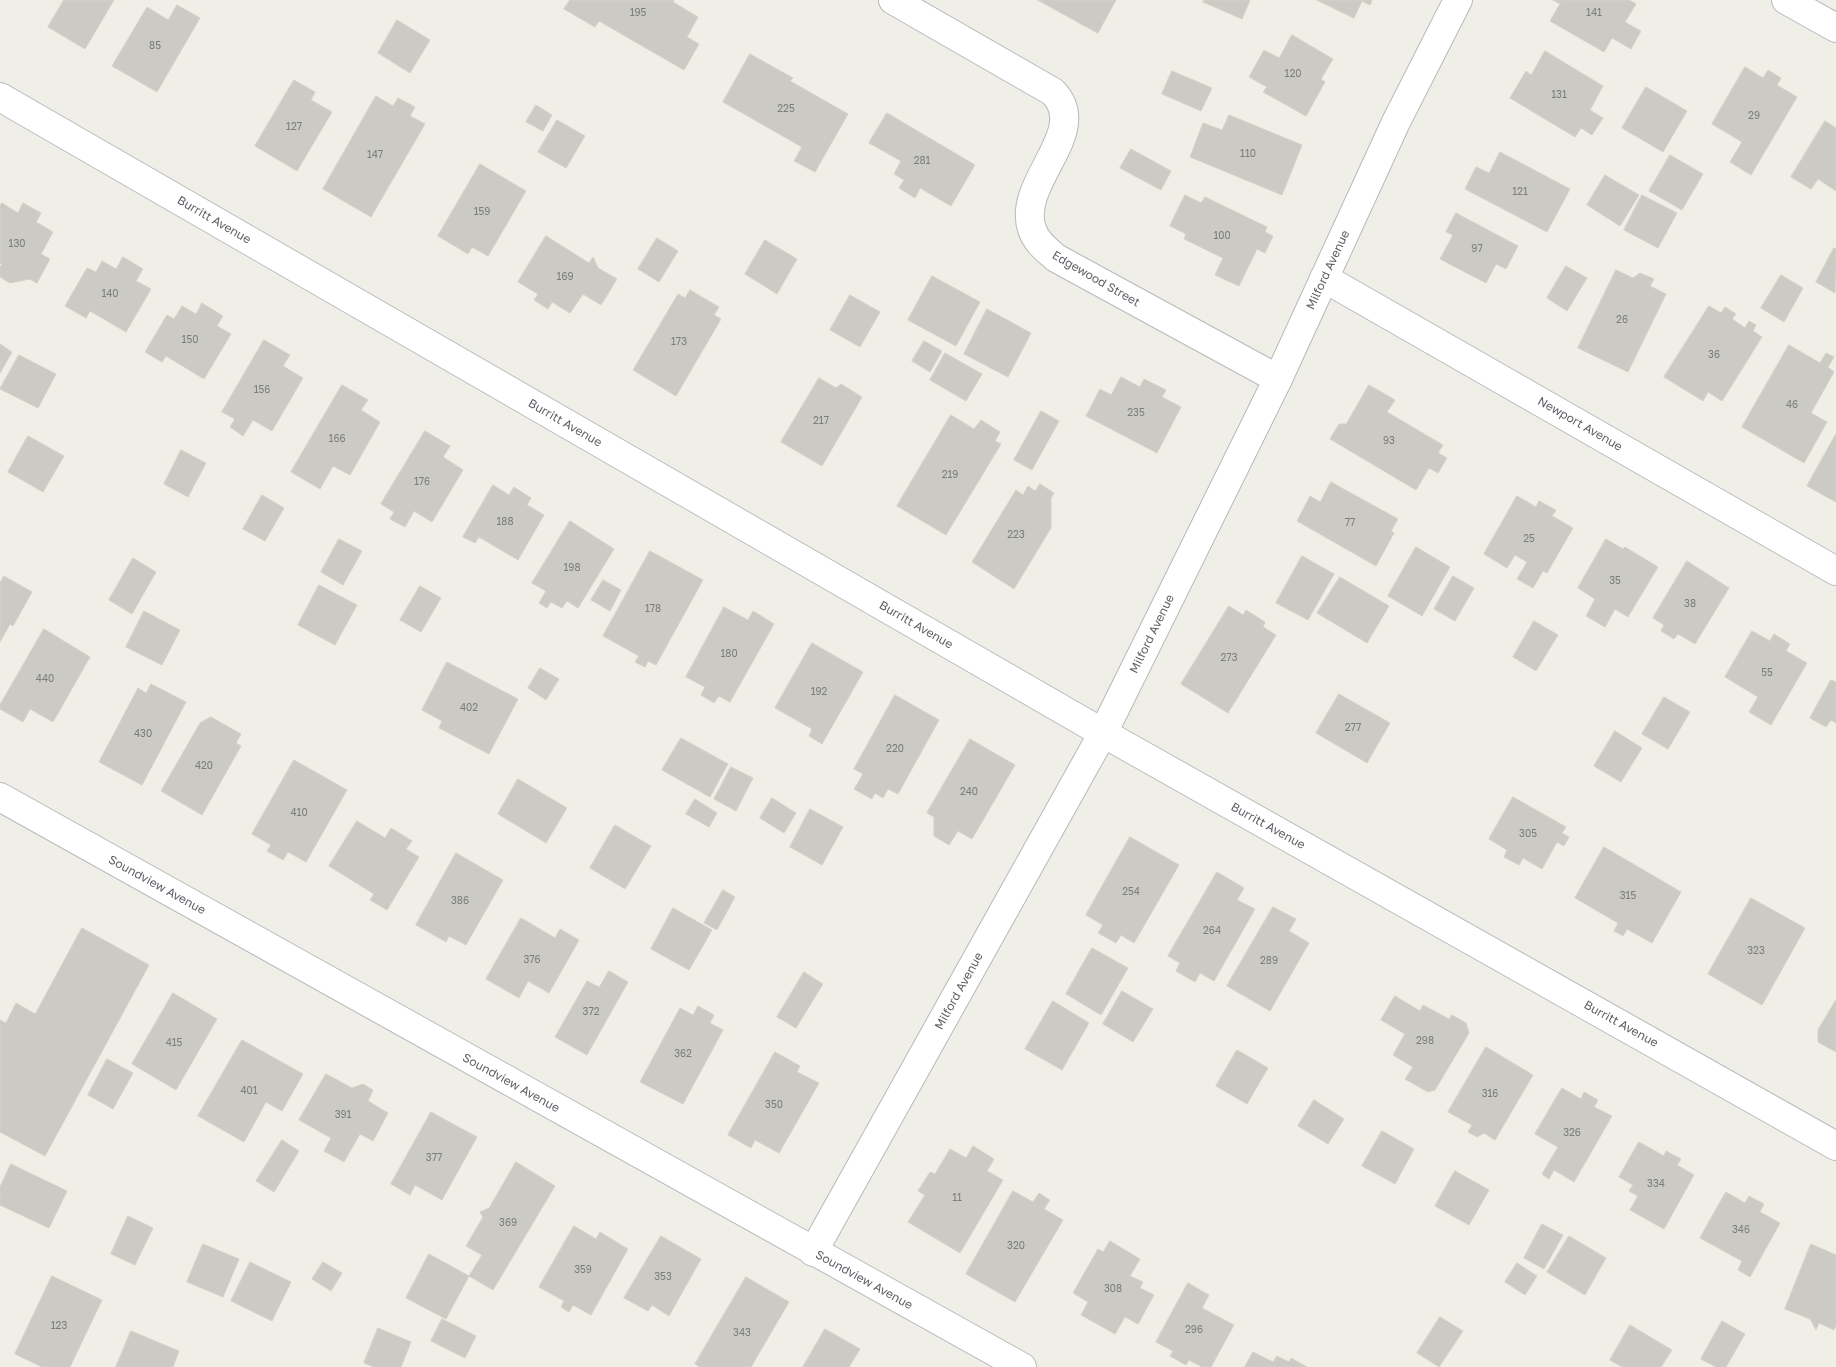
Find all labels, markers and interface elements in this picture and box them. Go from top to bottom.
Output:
house number: 195 [630,7,646,19]
house number: 141 [1586,7,1602,19]
house number: 85 [149,40,161,52]
house number: 120 [1285,68,1301,80]
house number: 131 [1551,89,1567,101]
house number: 225 [777,103,795,115]
house number: 29 [1748,110,1760,122]
house number: 127 [286,121,302,133]
house number: 110 [1240,148,1256,160]
house number: 147 [367,149,383,161]
house number: 281 [914,155,930,167]
house number: 121 [1512,186,1528,198]
street label: Burritt Avenue [175,193,253,247]
house number: 159 [474,206,490,218]
street label: Milford Avenue [1303,228,1353,312]
house number: 100 [1213,230,1231,242]
house number: 130 [9,238,25,250]
house number: 97 [1471,243,1483,255]
street label: Edgewood Street [1050,248,1142,310]
house number: 169 [557,271,573,283]
house number: 140 [101,288,119,300]
house number: 26 [1616,314,1628,326]
house number: 150 [182,334,198,346]
house number: 173 [671,336,687,348]
house number: 36 [1708,349,1720,361]
house number: 156 [254,384,270,396]
street label: Newport Avenue [1535,394,1625,454]
street label: Burritt Avenue [526,396,604,450]
house number: 46 [1786,399,1798,411]
house number: 235 [1127,407,1145,419]
house number: 217 [813,415,829,427]
house number: 166 [329,433,345,445]
house number: 93 [1383,435,1395,447]
house number: 219 [942,469,958,481]
house number: 176 [414,476,430,488]
house number: 188 [496,516,514,528]
house number: 77 [1345,517,1355,529]
house number: 223 [1007,529,1025,541]
house number: 25 [1523,533,1535,545]
house number: 198 [564,562,580,574]
house number: 35 [1609,575,1621,587]
street label: Milford Avenue [1127,592,1177,676]
street label: Burritt Avenue [877,598,955,652]
house number: 38 [1684,598,1696,610]
house number: 178 [645,603,661,615]
house number: 180 [720,648,738,660]
house number: 273 [1221,652,1237,664]
house number: 55 [1761,667,1773,679]
house number: 440 [36,673,54,685]
house number: 192 [811,686,827,698]
house number: 402 [460,702,478,714]
house number: 277 [1345,722,1361,734]
house number: 430 [134,728,152,740]
house number: 220 [886,743,904,755]
house number: 420 [195,760,213,772]
house number: 240 [960,786,978,798]
street label: Burritt Avenue [1228,800,1308,852]
house number: 410 [290,807,308,819]
house number: 305 [1519,828,1537,840]
street label: Soundview Avenue [106,852,208,918]
house number: 254 [1122,886,1140,898]
house number: 315 [1620,890,1636,902]
house number: 386 [451,895,469,907]
house number: 264 [1203,925,1221,937]
house number: 323 [1747,945,1765,957]
street label: Milford Avenue [932,950,986,1032]
house number: 376 [523,954,541,966]
house number: 289 [1260,955,1278,967]
street label: Burritt Avenue [1581,998,1661,1050]
house number: 372 [583,1006,599,1018]
house number: 298 [1416,1035,1434,1047]
house number: 415 [166,1037,182,1049]
house number: 362 [674,1048,692,1060]
street label: Soundview Avenue [460,1050,562,1116]
house number: 401 [240,1085,258,1097]
house number: 316 [1482,1088,1498,1100]
house number: 350 [765,1099,783,1111]
house number: 391 [335,1109,351,1121]
house number: 326 [1563,1127,1581,1139]
house number: 377 [426,1152,442,1164]
house number: 334 [1647,1178,1665,1190]
house number: 11 [952,1192,962,1204]
house number: 369 [499,1217,517,1229]
house number: 346 [1732,1224,1750,1236]
house number: 320 [1007,1240,1025,1252]
street label: Soundview Avenue [813,1247,915,1313]
house number: 359 [574,1264,592,1276]
house number: 353 [654,1271,672,1283]
house number: 308 [1104,1283,1122,1295]
house number: 123 [51,1320,67,1332]
house number: 296 [1185,1324,1203,1336]
house number: 343 [733,1327,751,1339]

